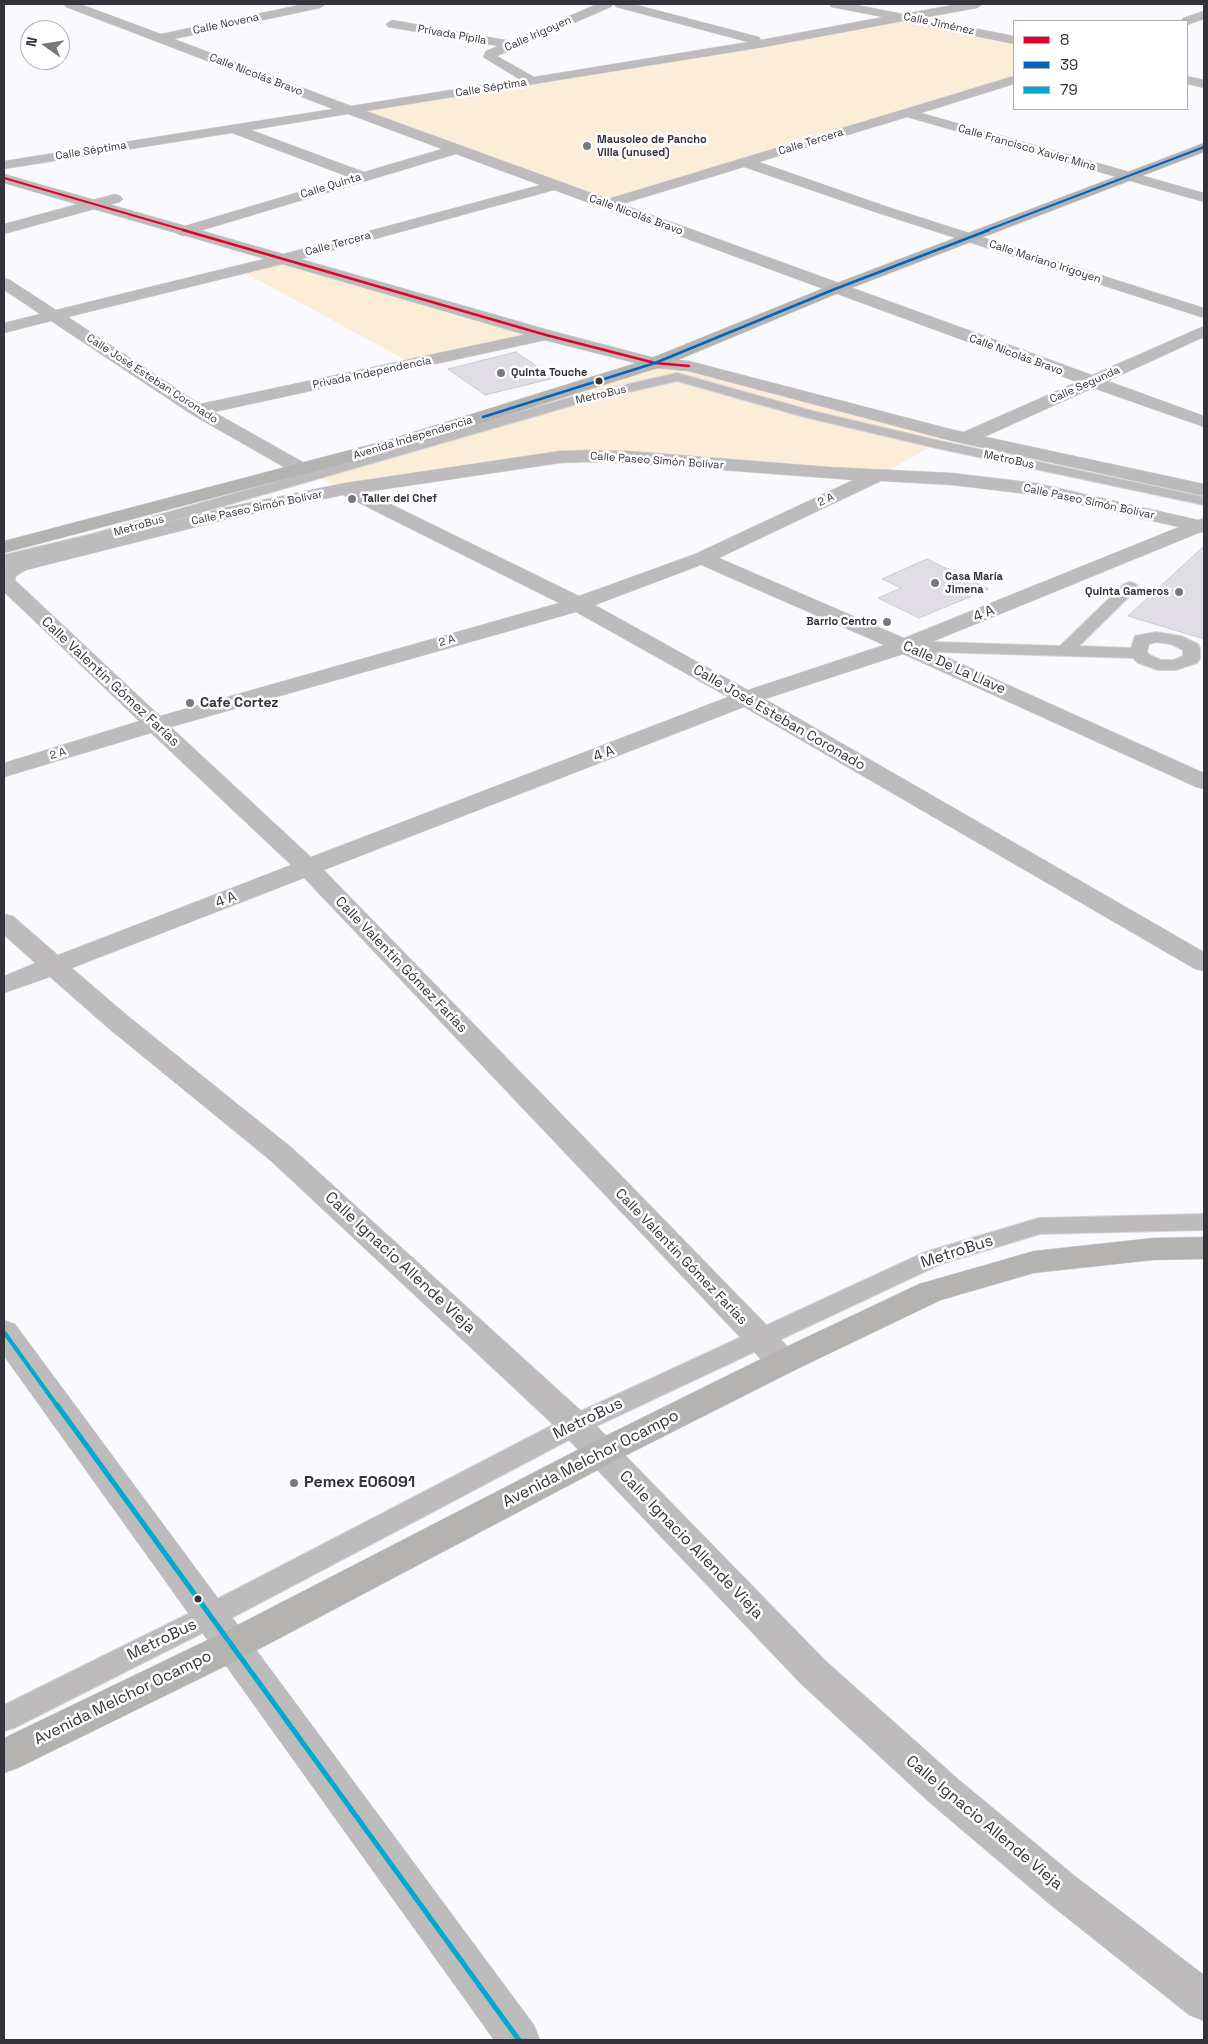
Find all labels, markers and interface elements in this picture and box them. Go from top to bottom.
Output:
street label: Calle Jiménez [902,10,976,38]
street label: Calle Novena [192,11,260,37]
street label: Calle Irigoyen [503,13,573,55]
north arrow [20,20,70,70]
legend [1013,20,1188,110]
street label: Privada Pípila [417,22,487,48]
text: 8 [1060,30,1069,49]
text: N [22,35,41,48]
street label: Calle Nicolás Bravo [207,51,305,99]
text: 39 [1060,55,1078,74]
street label: Calle Séptima [455,76,527,100]
text: 79 [1060,80,1078,99]
street label: Calle Francisco Xavier Mina [957,122,1097,174]
street label: Calle Tercera [777,126,845,158]
place label: Mausoleo de Pancho Villa (unused) [597,133,707,159]
street label: Calle Séptima [55,139,127,163]
marker: Mausoleo de Pancho Villa (unused) [581,140,593,152]
street label: Calle Quinta [299,171,363,201]
street label: Calle Nicolás Bravo [587,192,685,238]
street label: Calle Tercera [304,229,372,259]
street label: Calle Mariano Irigoyen [987,238,1103,286]
street label: Calle José Esteban Coronado [84,332,220,426]
street label: Calle Nicolás Bravo [967,332,1065,378]
street label: Privada Independencia [311,354,433,392]
street label: Calle Segunda [1048,364,1122,406]
place label: Quinta Touche [511,366,587,380]
marker: Quinta Touche [495,367,507,379]
unlabelled marker [594,376,604,386]
street label: MetroBus [574,383,628,407]
street label: Avenida Independencia [352,414,474,462]
street label: MetroBus [982,448,1036,472]
street label: Calle Paseo Simón Bolívar [590,450,724,472]
street label: Calle Paseo Simón Bolívar [1022,482,1156,522]
street label: Calle Paseo Simón Bolívar [190,488,324,528]
street label: 2 A [816,491,836,509]
place label: Taller del Chef [362,492,437,506]
marker: Taller del Chef [346,493,358,505]
street label: MetroBus [112,513,166,539]
place label: Casa María Jimena [945,570,1003,596]
marker: Casa María Jimena [929,577,941,589]
place label: Quinta Gameros [1085,585,1169,599]
marker: Quinta Gameros [1173,586,1185,598]
street label: 4 A [971,602,997,626]
street label: Calle Valentín Gómez Farías [37,614,183,750]
place label: Barrio Centro [806,615,877,629]
marker: Barrio Centro [881,616,893,628]
street label: 2 A [437,632,457,650]
street label: Calle De La Llave [900,638,1008,698]
street label: Calle José Esteban Coronado [690,662,868,774]
place label: Cafe Cortez [200,695,279,711]
marker: Cafe Cortez [184,697,196,709]
street label: 4 A [591,742,617,766]
street label: 2 A [48,745,68,763]
street label: 4 A [213,888,239,912]
street label: Calle Valentín Gómez Farías [332,893,470,1037]
street label: Calle Valentín Gómez Farías [612,1185,750,1329]
street label: Calle Ignacio Allende Vieja [321,1188,479,1338]
street label: MetroBus [918,1231,996,1273]
street label: MetroBus [550,1394,626,1444]
street label: Avenida Melchor Ocampo [500,1406,682,1512]
street label: Calle Ignacio Allende Vieja [615,1467,767,1623]
place label: Pemex E06091 [304,1473,415,1493]
marker: Pemex E06091 [288,1477,300,1489]
unlabelled marker [193,1594,203,1604]
street label: MetroBus [124,1615,200,1665]
street label: Avenida Melchor Ocampo [31,1647,215,1749]
street label: Calle Ignacio Allende Vieja [902,1752,1066,1894]

